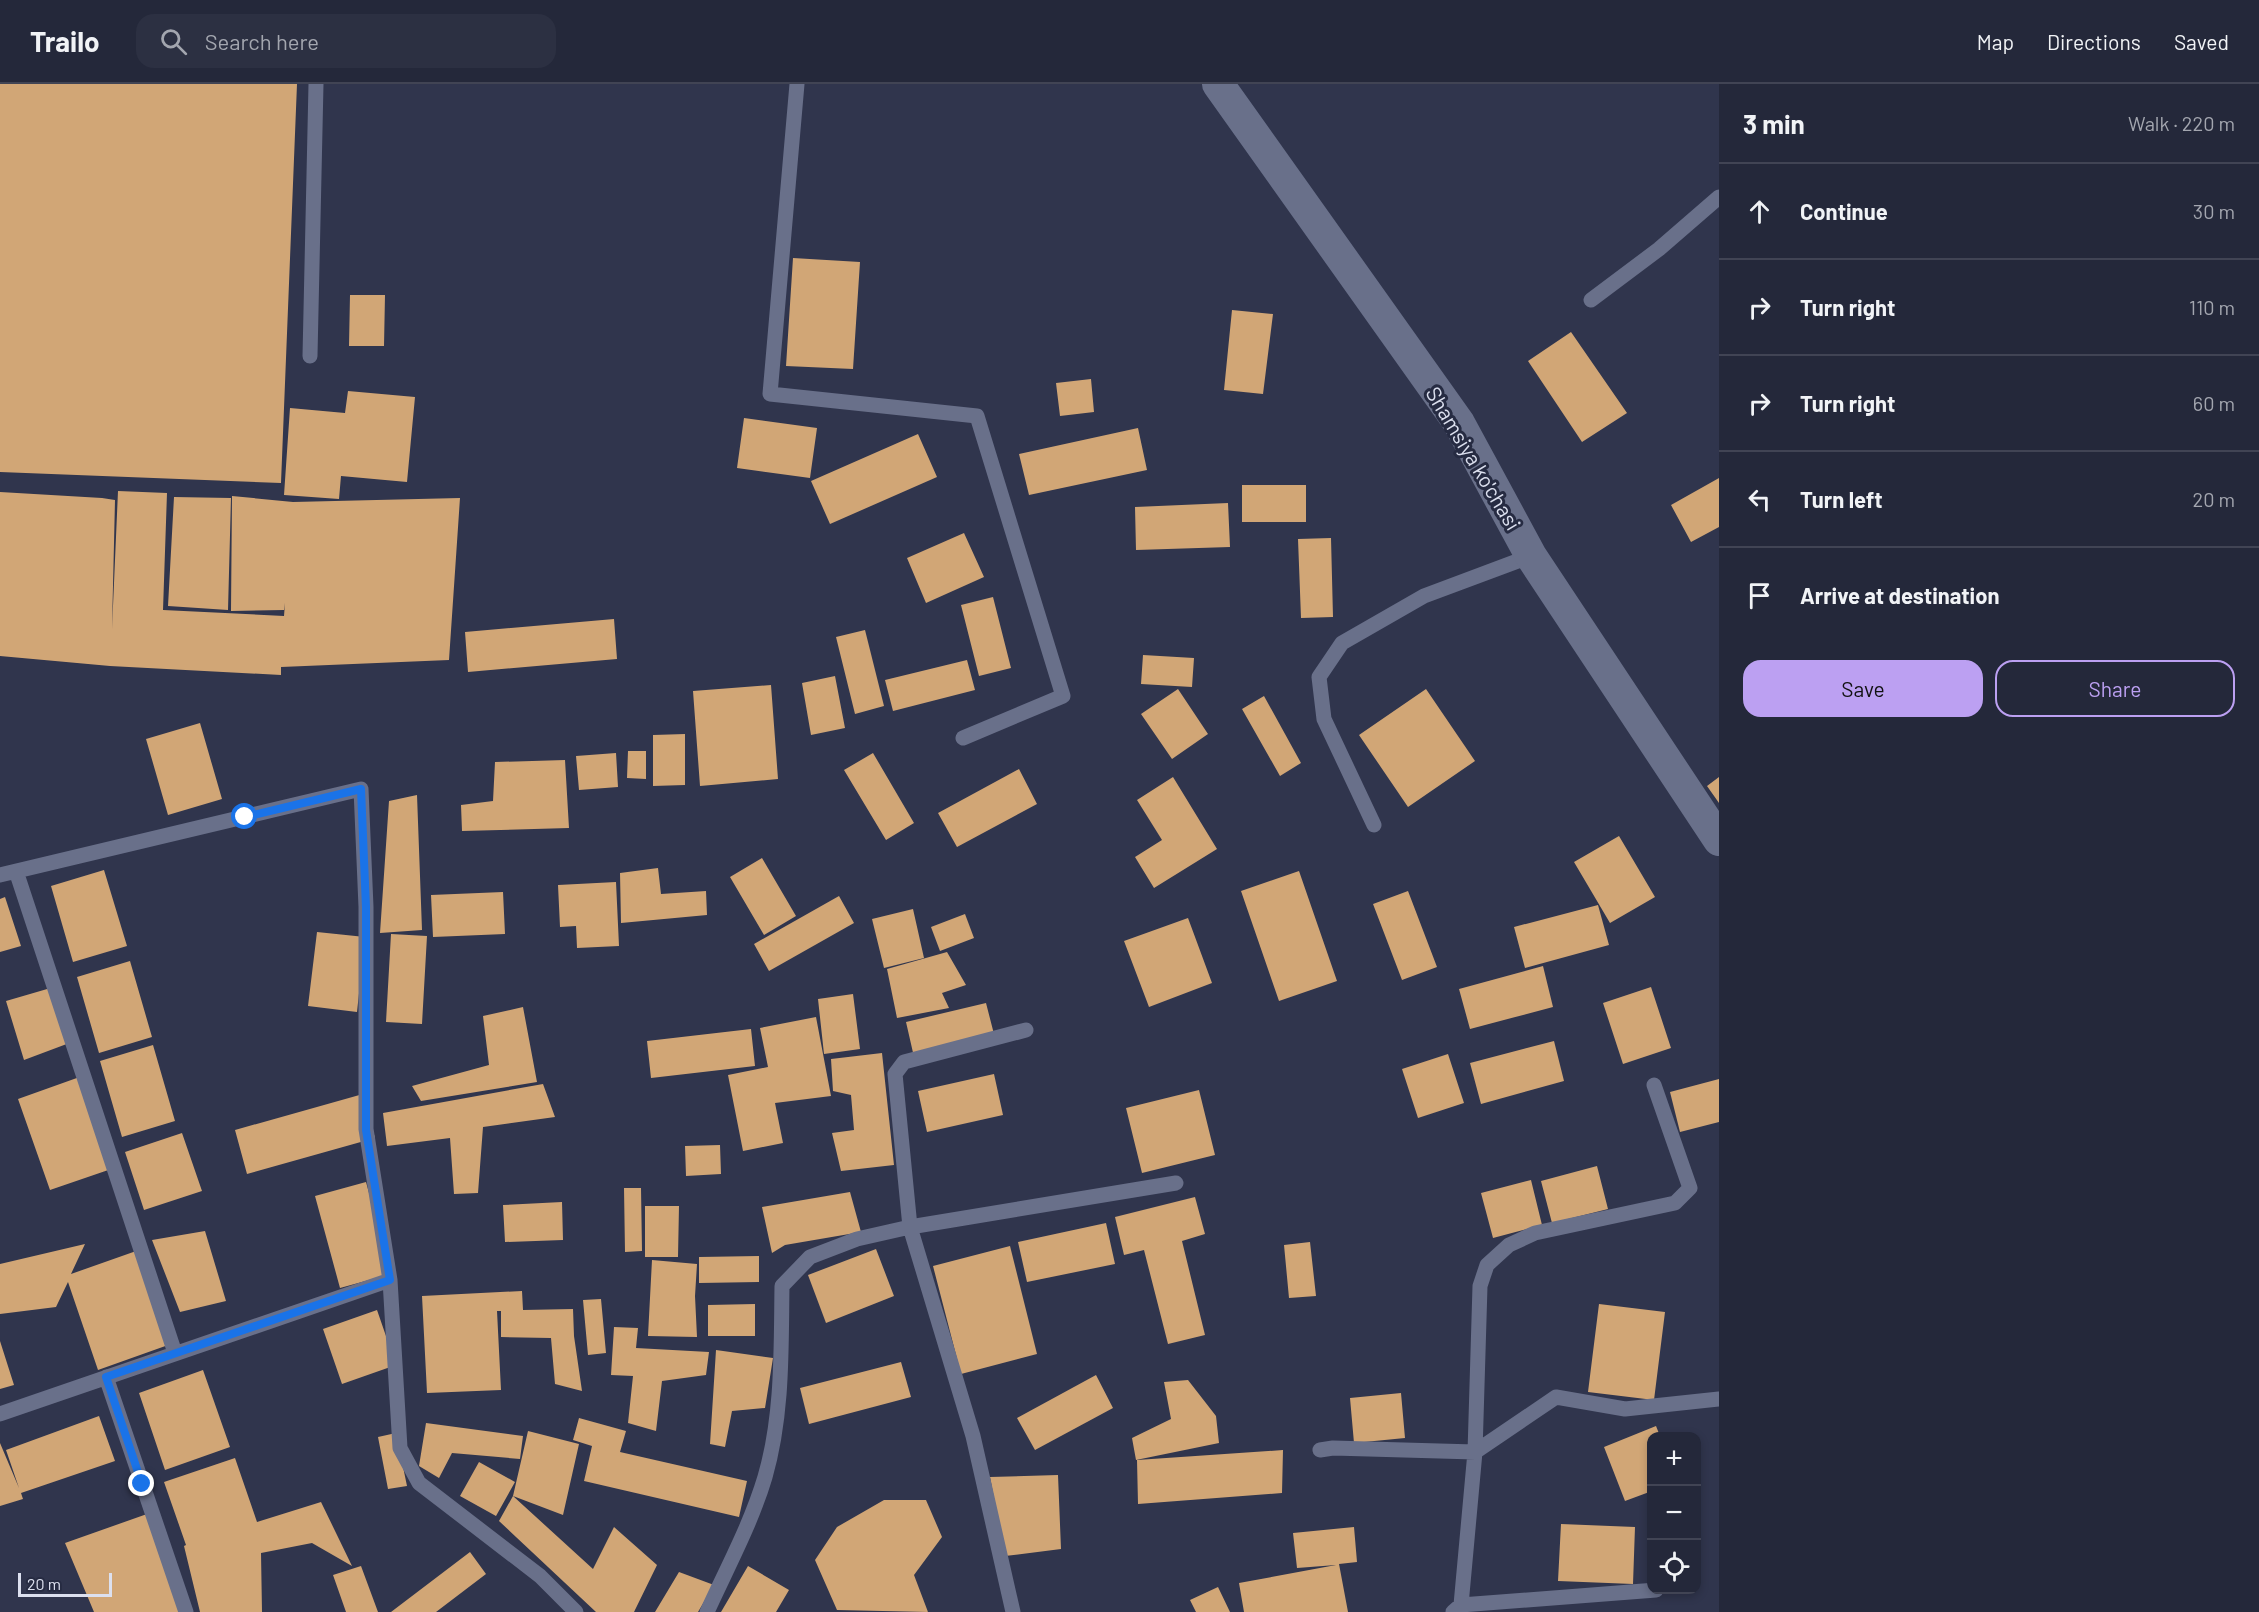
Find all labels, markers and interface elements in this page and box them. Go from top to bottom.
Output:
search box [136,14,556,68]
text: Trailo [30,24,100,58]
icon: search [157,25,190,58]
text: Search here [205,28,319,54]
text: Map [1977,29,2014,54]
text: Directions [2047,29,2141,54]
text: Saved [2174,29,2229,54]
text: 3 min [1743,108,1805,139]
text: Walk · 220 m [2128,111,2235,135]
icon: ahead [1743,195,1776,228]
text: Continue [1800,198,1888,224]
text: 30 m [2193,199,2235,223]
icon: right [1743,291,1776,324]
text: Turn right [1800,294,1895,320]
text: 110 m [2189,295,2235,319]
street label: Shamsiya ko'chasi [1421,382,1527,534]
icon: right [1743,387,1776,420]
text: Turn right [1800,390,1895,416]
text: 60 m [2193,391,2235,415]
icon: left [1743,483,1776,516]
text: Turn left [1800,486,1883,512]
text: 20 m [2192,487,2235,511]
icon: arrive [1743,579,1776,612]
text: Arrive at destination [1800,582,1999,608]
button: Save [1743,660,1983,717]
button: Share [1995,660,2235,717]
route start [231,803,257,829]
map controls [1647,1432,1701,1594]
button: + [1647,1432,1701,1486]
route end [128,1470,154,1496]
button: − [1647,1486,1701,1540]
button: locate [1647,1540,1701,1594]
scale bar [18,1570,112,1598]
text: 20 m [27,1574,61,1593]

